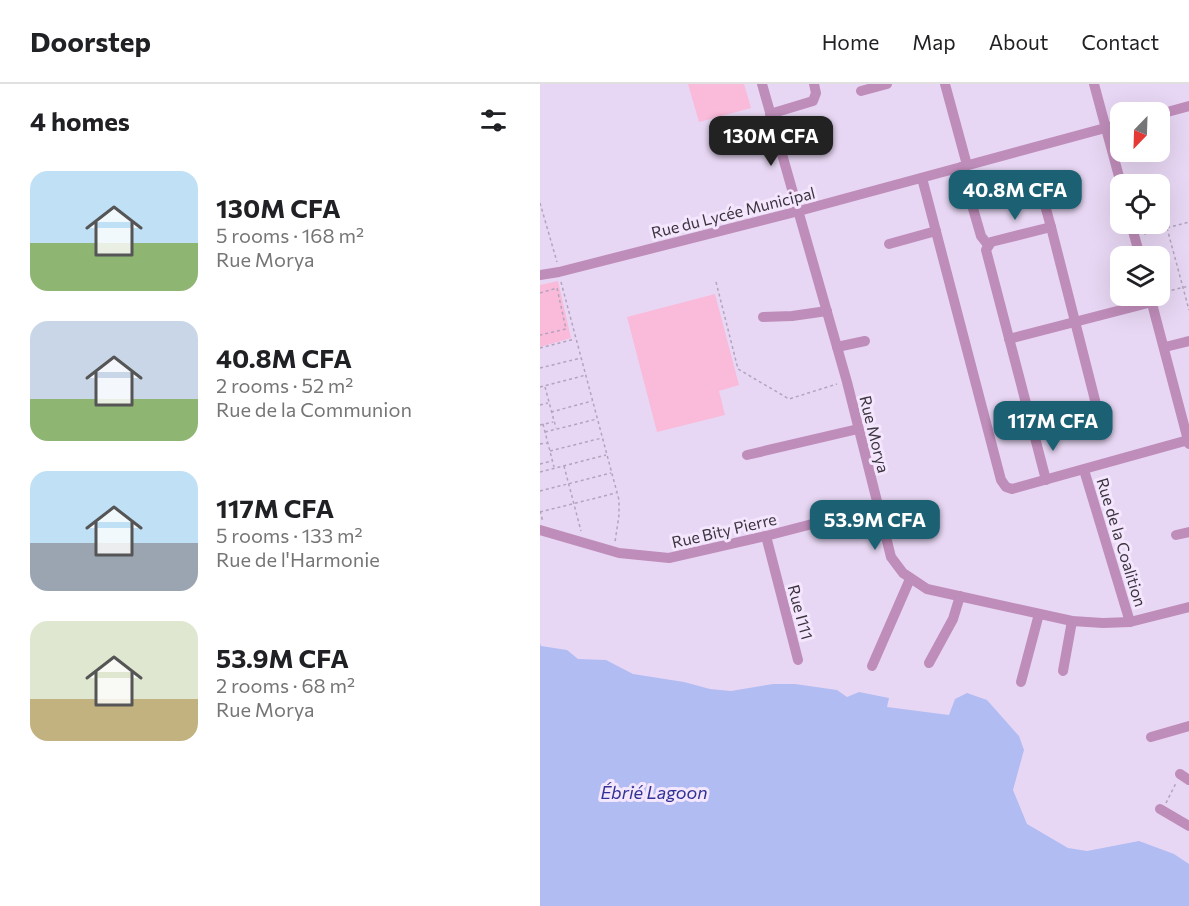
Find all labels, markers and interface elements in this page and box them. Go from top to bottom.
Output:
text: Doorstep [30,24,151,58]
text: Home [822,29,879,54]
text: Map [912,29,956,54]
text: About [989,29,1048,54]
text: Contact [1081,29,1159,54]
north arrow [1110,102,1170,162]
map controls [1110,102,1170,306]
icon: filters [477,104,510,137]
text: 4 homes [30,105,130,136]
pin: 130M CFA [709,116,833,167]
text: 130M CFA [723,123,819,147]
pin: 40.8M CFA [946,170,1084,221]
button: locate [1110,174,1170,234]
text: 40.8M CFA [963,177,1067,201]
street label: Rue du Lycée Municipal [649,182,817,242]
text: 130M CFA [216,192,341,223]
icon: home [78,195,150,267]
text: 5 rooms · 168 m² [216,223,364,247]
button: layers [1110,246,1170,306]
text: Rue Morya [216,247,315,271]
text: 40.8M CFA [216,342,352,373]
icon: home [78,345,150,417]
text: 2 rooms · 52 m² [216,373,353,397]
street label: Rue Morya [856,393,894,475]
text: Rue de la Communion [216,397,412,421]
pin: 117M CFA [991,401,1115,452]
text: 117M CFA [1008,408,1098,432]
street label: Rue de la Coalition [1093,475,1151,609]
text: 117M CFA [216,492,334,523]
icon: home [78,495,150,567]
pin: 53.9M CFA [806,500,944,551]
text: 53.9M CFA [824,507,926,531]
street label: Rue Bity Pierre [670,509,778,551]
text: 5 rooms · 133 m² [216,523,362,547]
text: Rue de l'Harmonie [216,547,380,571]
street label: Rue I111 [785,582,817,642]
text: 53.9M CFA [216,642,349,673]
icon: home [78,645,150,717]
text: 2 rooms · 68 m² [216,673,355,697]
text: Rue Morya [216,697,315,721]
water label: Ébrié Lagoon [600,781,708,803]

